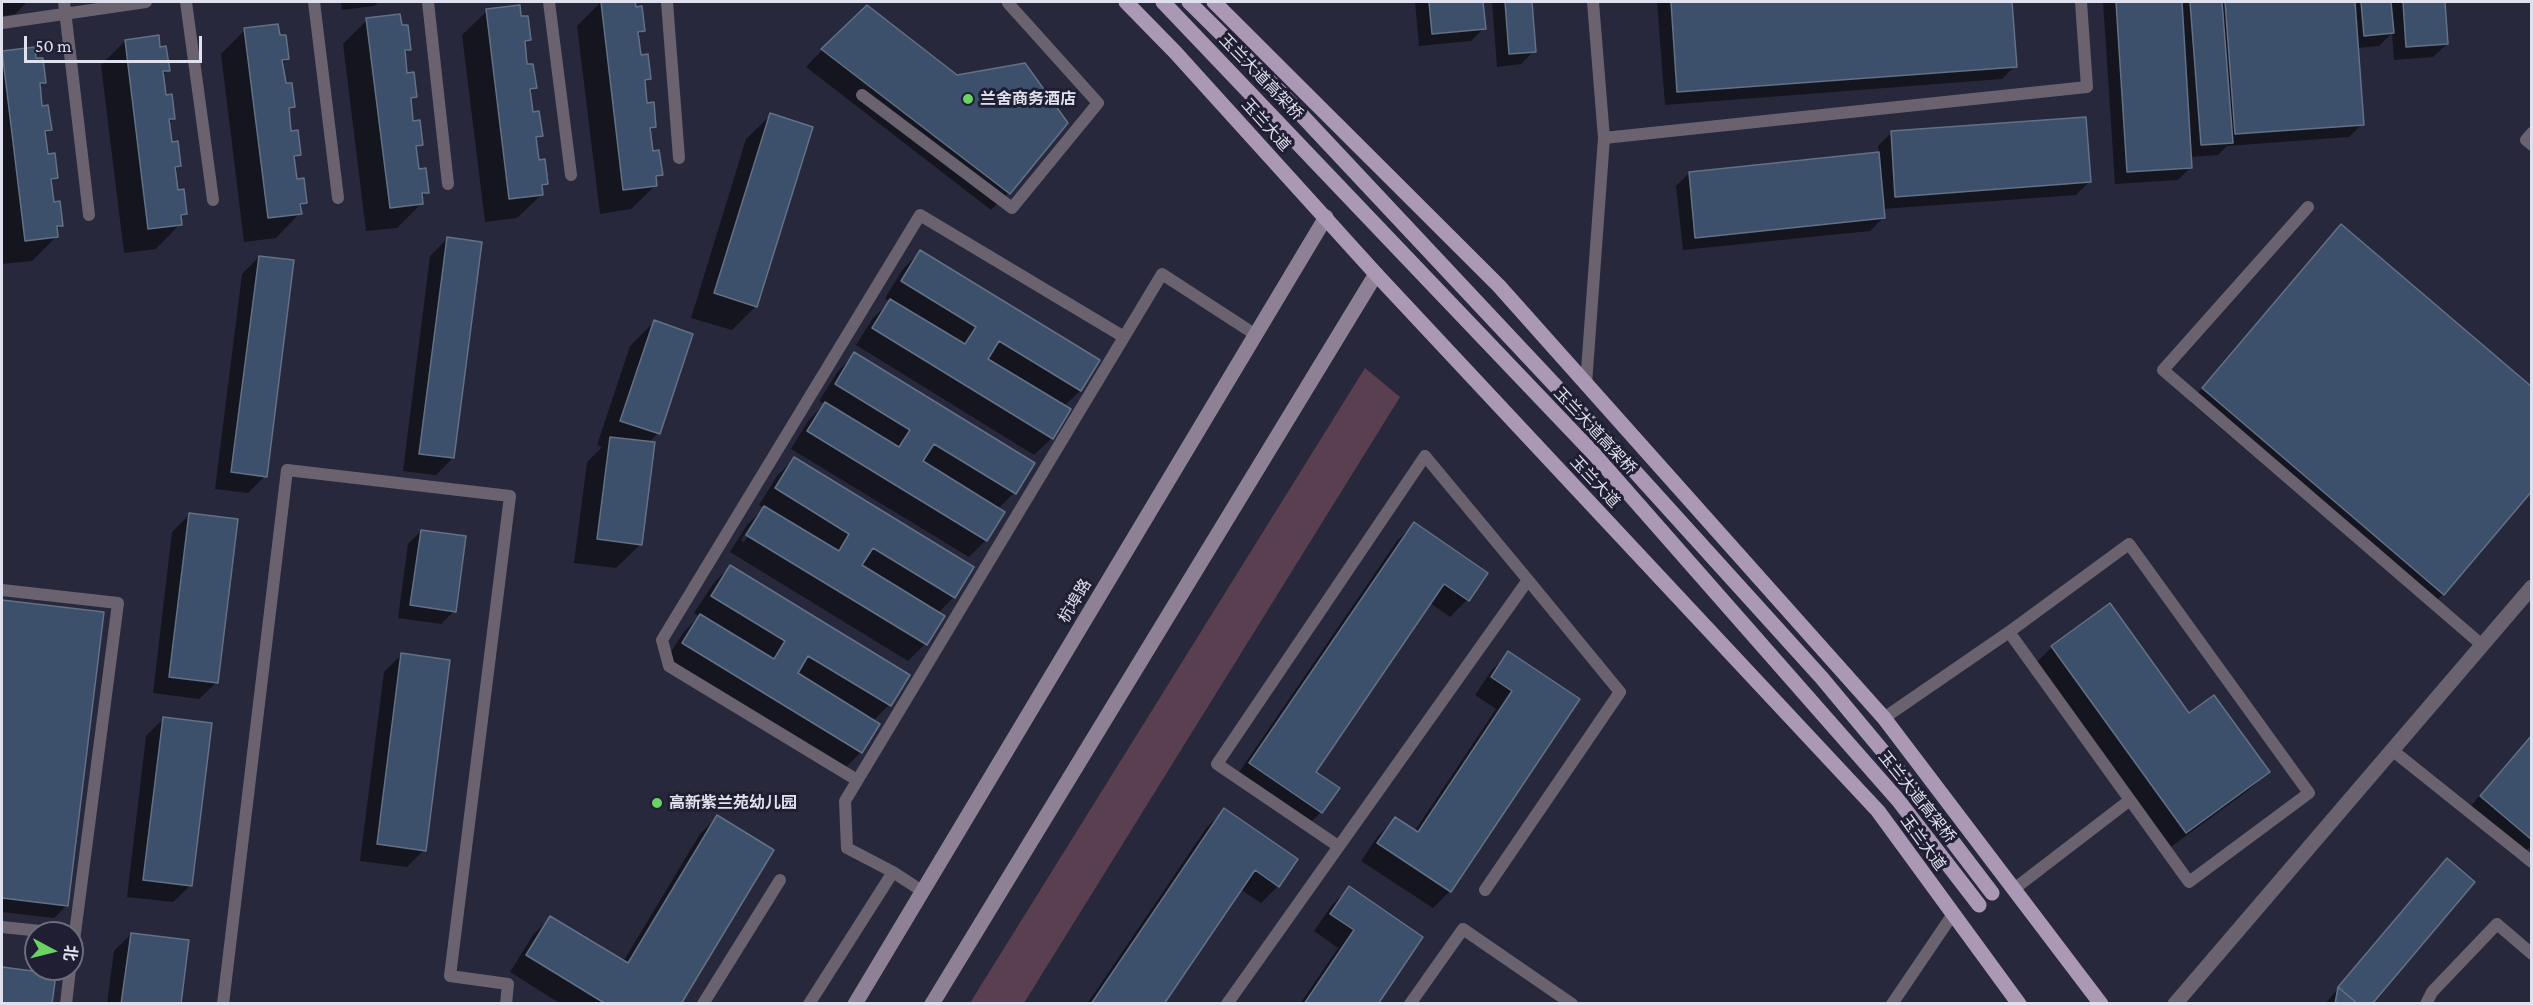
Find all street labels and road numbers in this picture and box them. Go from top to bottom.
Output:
street label: 玉兰大道高架桥 [1215,30,1307,124]
street label: 玉兰大道 [1237,95,1295,155]
street label: 玉兰大道高架桥 [1550,383,1640,479]
street label: 玉兰大道 [1566,452,1624,512]
street label: 杭埠路 [1054,575,1096,627]
street label: 玉兰大道高架桥 [1874,747,1960,847]
street label: 玉兰大道 [1896,811,1950,875]

